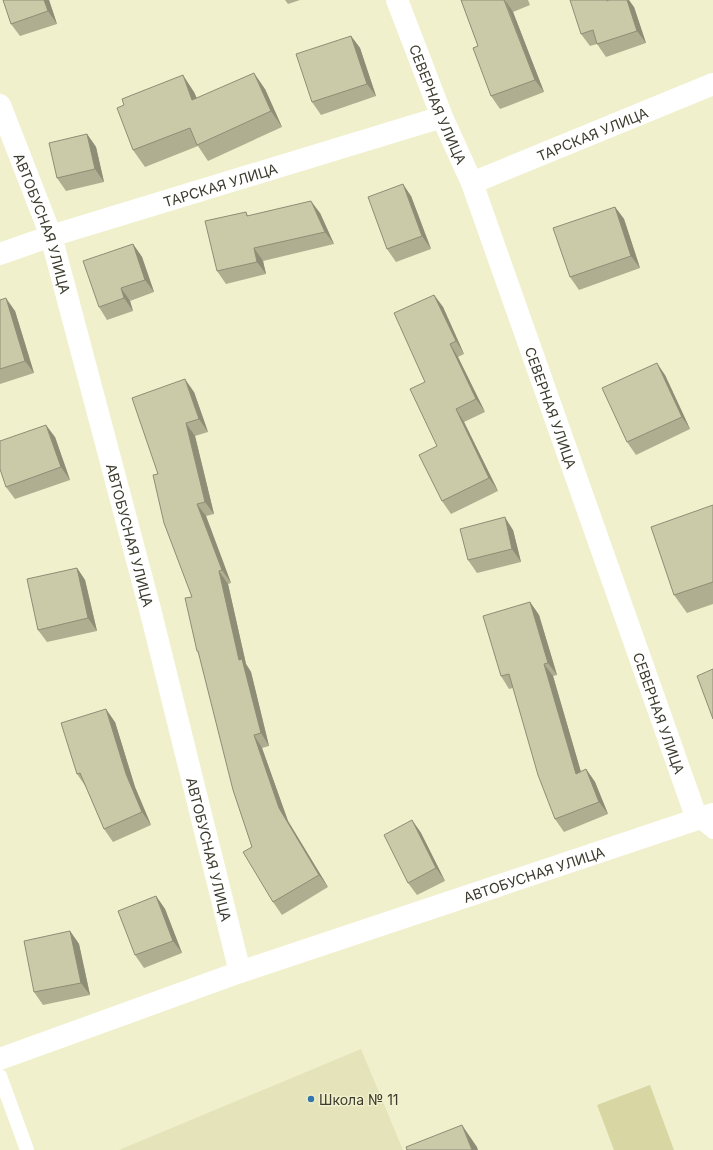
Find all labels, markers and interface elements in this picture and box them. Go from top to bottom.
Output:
street label: СЕВЕРНАЯ УЛИЦА [406,42,471,167]
street label: ТАРСКАЯ УЛИЦА [534,103,651,164]
street label: АВТОБУСНАЯ УЛИЦА [11,151,74,296]
street label: ТАРСКАЯ УЛИЦА [161,159,280,210]
street label: СЕВЕРНАЯ УЛИЦА [522,344,581,471]
street label: АВТОБУСНАЯ УЛИЦА [103,462,158,609]
street label: СЕВЕРНАЯ УЛИЦА [630,650,689,776]
street label: АВТОБУСНАЯ УЛИЦА [184,776,236,923]
street label: АВТОБУСНАЯ УЛИЦА [461,842,607,905]
place label: Школа № 11 [319,1091,399,1108]
marker: Школа № 11 [306,1094,316,1104]

